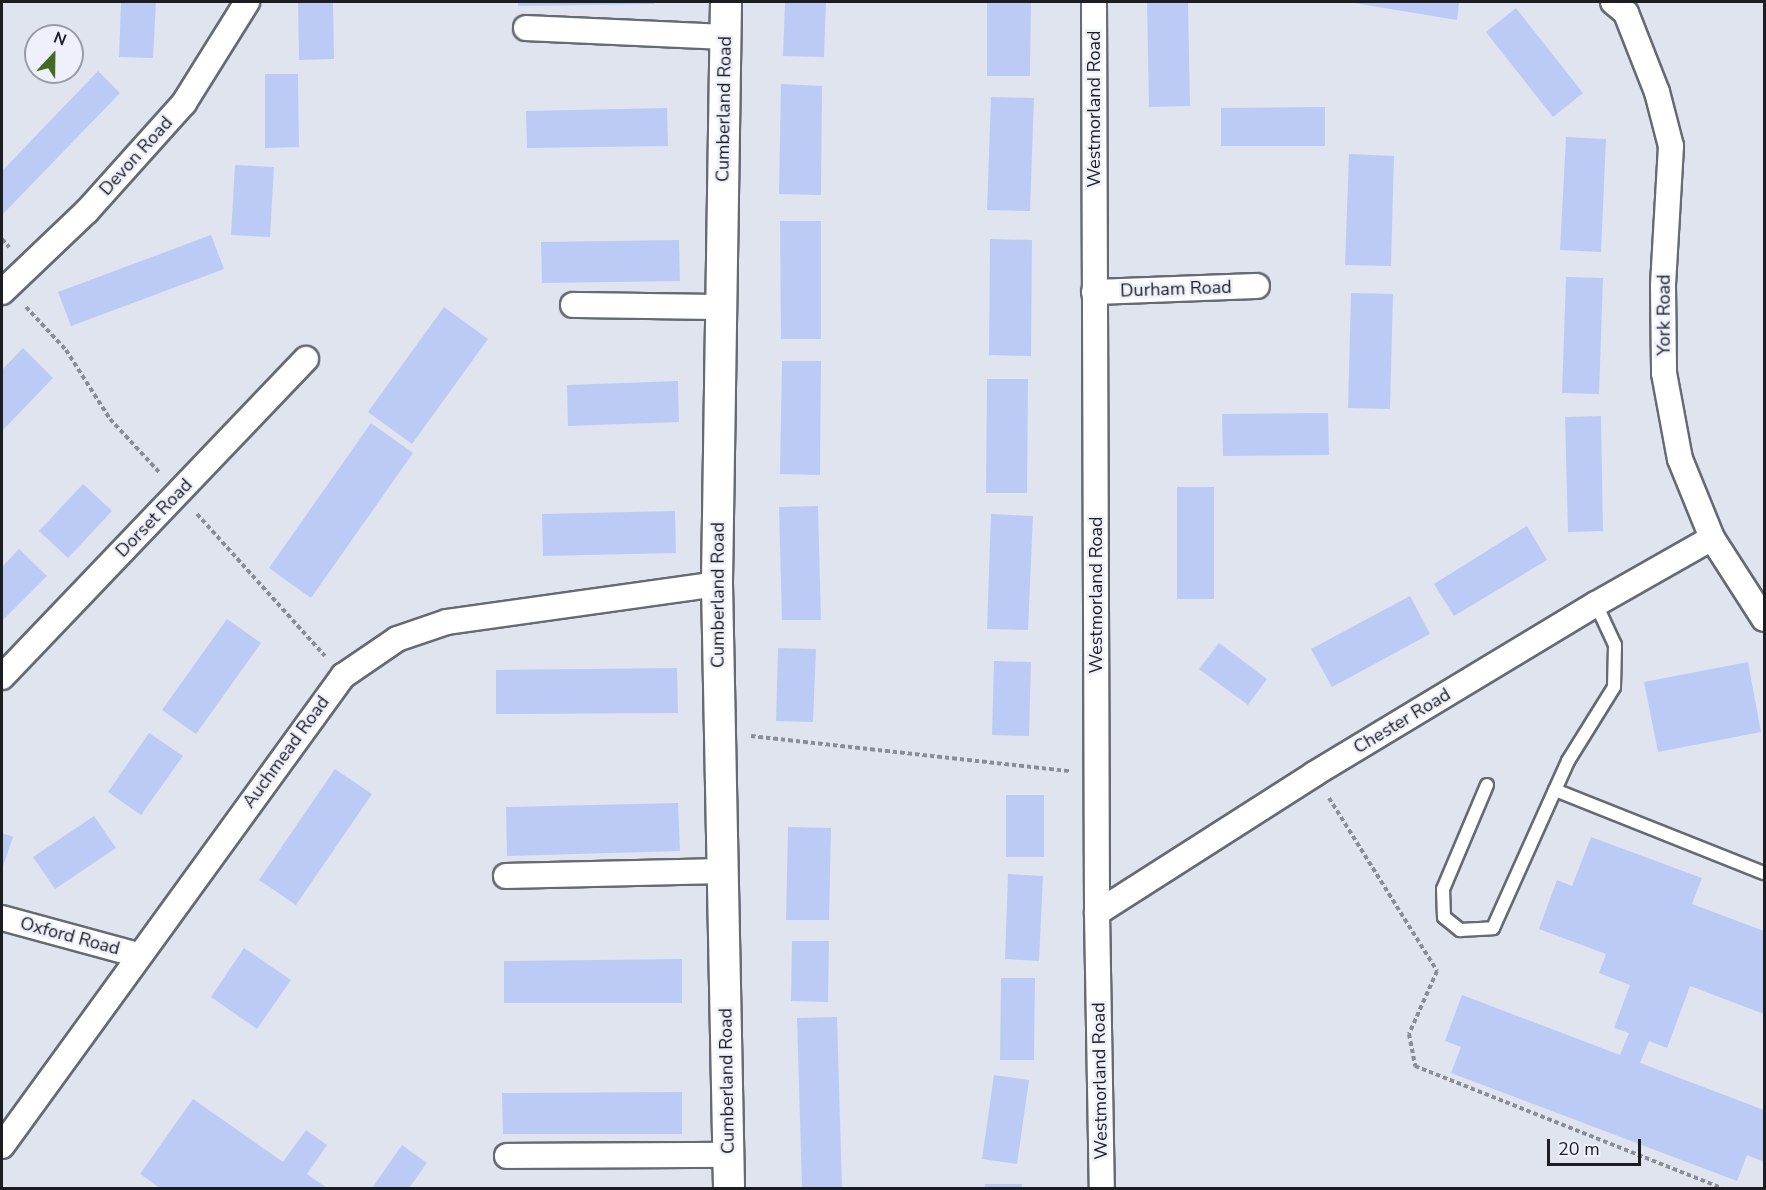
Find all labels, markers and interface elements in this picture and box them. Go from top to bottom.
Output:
north arrow [24,24,84,84]
text: N [50,27,70,52]
street label: Westmorland Road [1083,30,1105,188]
street label: Cumberland Road [712,36,736,182]
street label: Devon Road [95,112,177,200]
street label: York Road [1653,274,1675,356]
street label: Durham Road [1120,276,1232,302]
street label: Dorset Road [111,474,197,562]
street label: Westmorland Road [1085,516,1107,674]
street label: Cumberland Road [707,522,729,668]
street label: Chester Road [1350,684,1454,758]
street label: Auchmead Road [238,692,334,812]
street label: Oxford Road [18,912,122,960]
street label: Westmorland Road [1088,1002,1112,1160]
street label: Cumberland Road [715,1008,739,1154]
scale bar [1550,1127,1644,1165]
text: 20 m [1558,1137,1600,1161]

